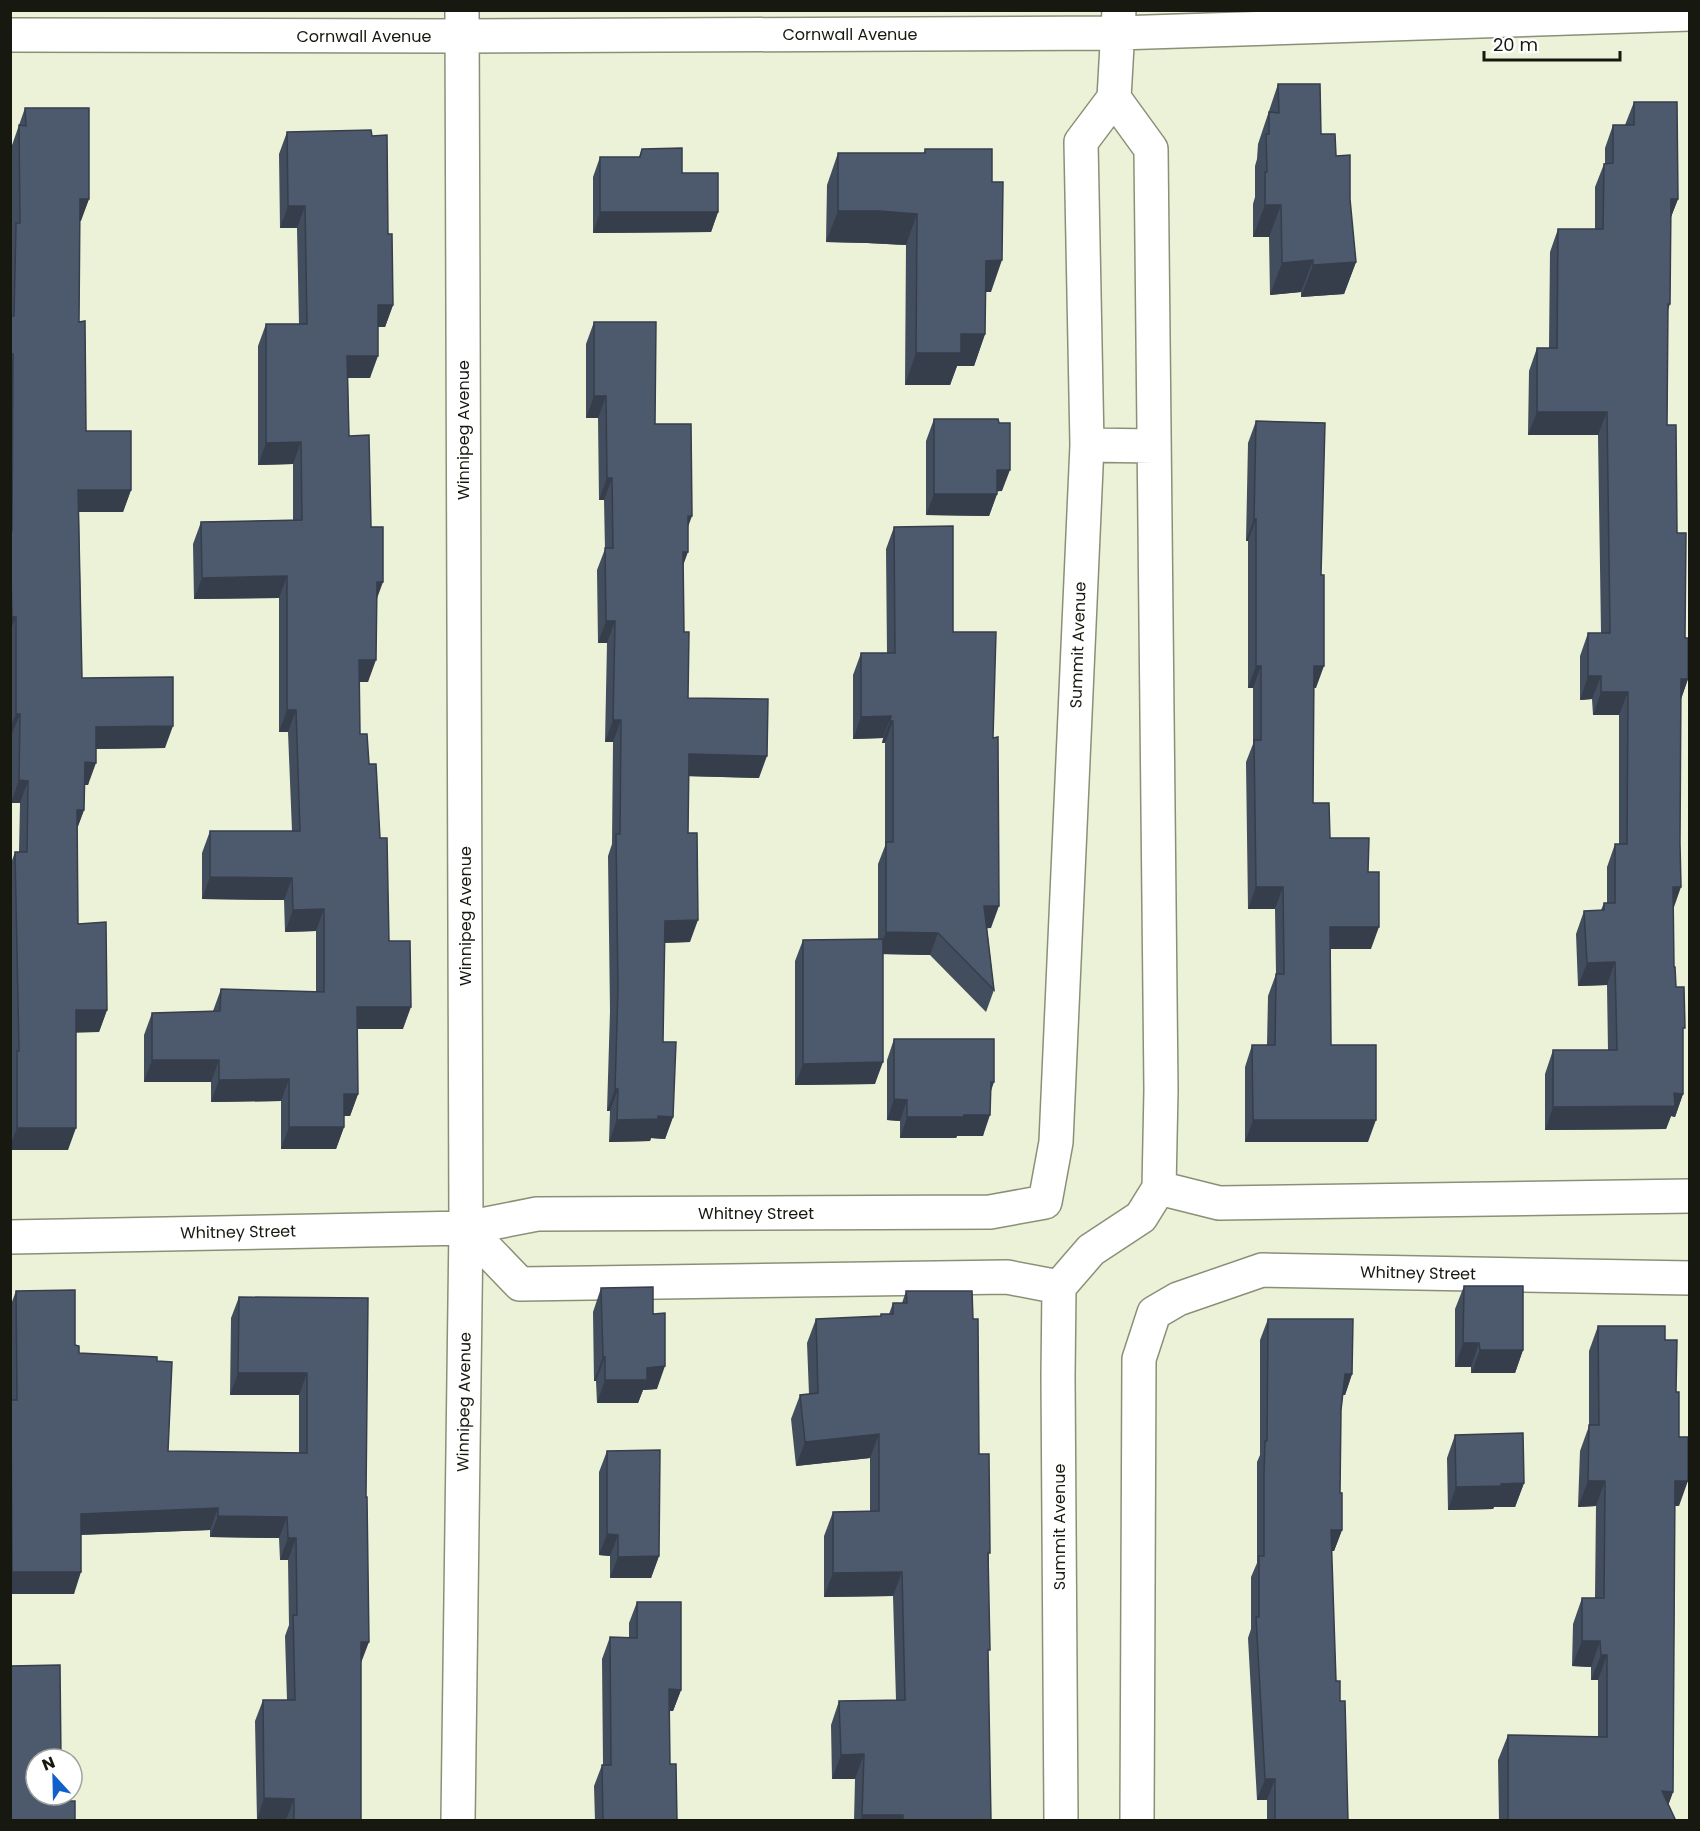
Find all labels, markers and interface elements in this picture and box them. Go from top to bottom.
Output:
street label: Cornwall Avenue [783,23,918,46]
scale bar [1484,24,1620,62]
street label: Cornwall Avenue [297,25,432,48]
text: 20 m [1493,32,1538,57]
street label: Winnipeg Avenue [452,360,475,500]
street label: Summit Avenue [1064,581,1092,709]
street label: Winnipeg Avenue [454,846,477,986]
street label: Whitney Street [698,1202,814,1225]
street label: Whitney Street [180,1219,296,1245]
street label: Whitney Street [1360,1260,1476,1286]
street label: Winnipeg Avenue [451,1332,477,1472]
street label: Summit Avenue [1048,1464,1071,1590]
north arrow [24,1747,84,1807]
text: N [39,1751,58,1776]

